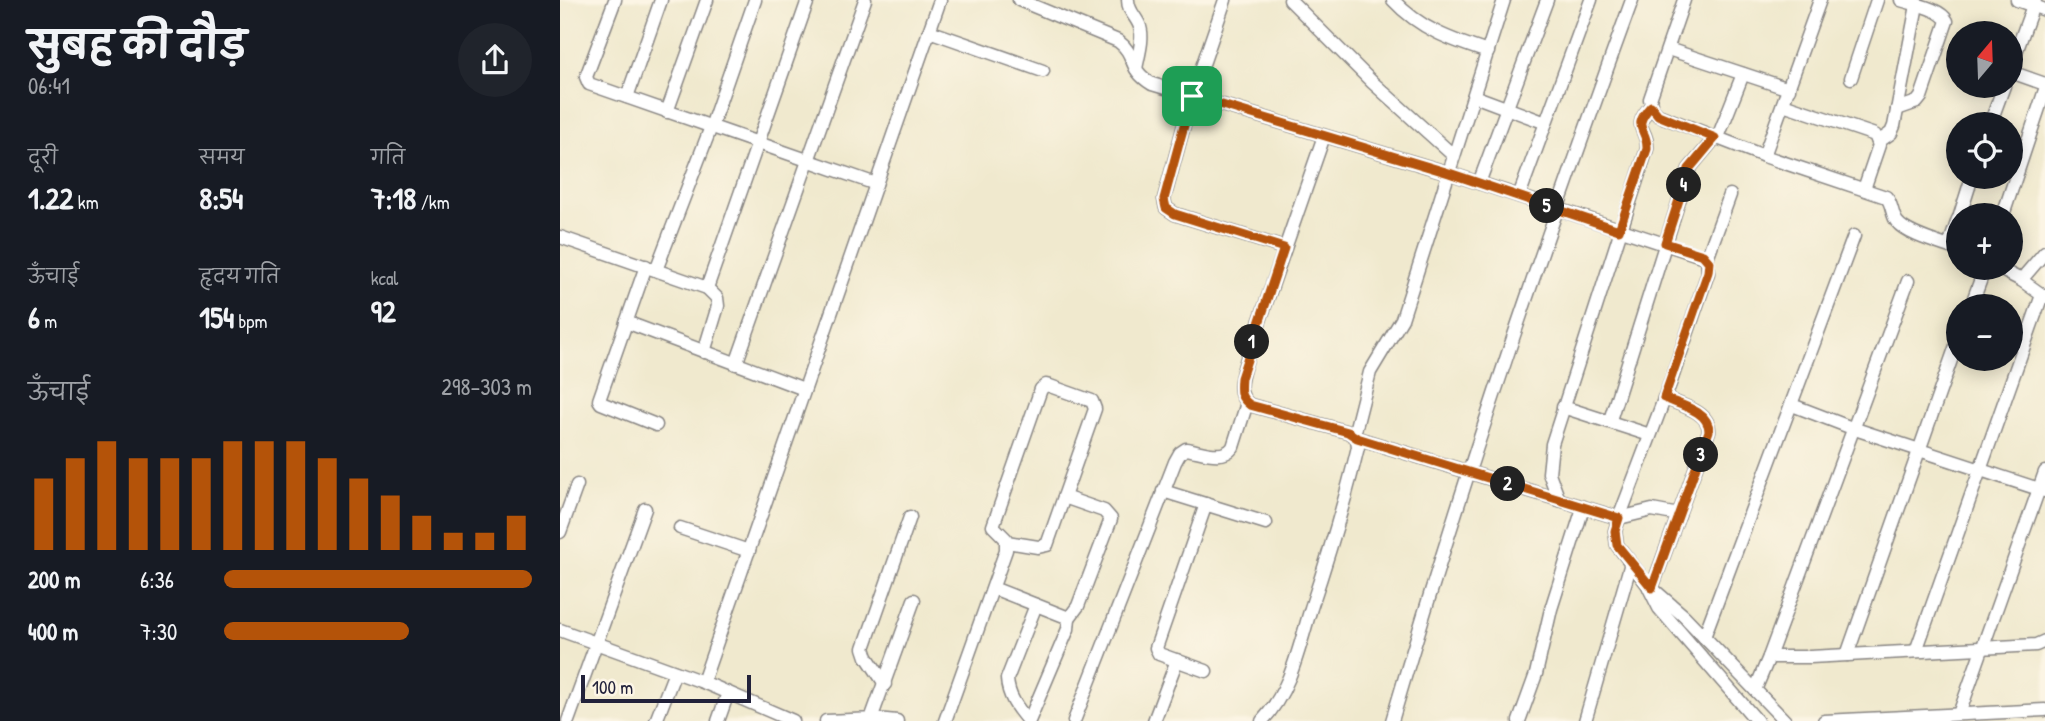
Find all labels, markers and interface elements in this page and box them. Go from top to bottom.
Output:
text: सुबह की दौड़ [28,18,247,70]
north arrow [1946,21,2023,98]
map controls [1946,21,2023,371]
button: share [458,23,532,97]
pin [1162,66,1222,126]
text: 06:41 [28,70,70,101]
icon: arrive [1173,77,1211,115]
button: locate [1946,112,2023,189]
text: दूरी [28,144,58,170]
text: समय [199,144,245,170]
text: गति [371,144,405,170]
pin: 4 [1666,168,1702,202]
text: 4 [1680,171,1687,197]
text: 1.22 [28,178,73,218]
text: 8:54 [199,178,243,218]
text: 7:18 [371,178,416,218]
pin: 5 [1530,188,1564,224]
text: km [73,189,99,215]
text: /km [416,189,450,215]
text: 5 [1542,192,1551,218]
button: + [1946,203,2023,280]
text: ऊँचाई [28,263,79,289]
text: हृदय गति [199,263,280,289]
text: kcal [371,265,398,291]
text: 92 [371,291,396,331]
button: − [1946,294,2023,371]
text: 6 [28,297,40,337]
text: 154 [199,297,234,337]
text: m [40,308,57,334]
text: bpm [234,308,267,334]
pin: 1 [1234,324,1270,360]
text: 1 [1248,328,1255,354]
text: 298–303 m [441,371,532,402]
text: ऊँचाई [28,376,90,407]
pin: 3 [1684,438,1718,472]
text: 3 [1696,441,1705,467]
pin: 2 [1490,466,1525,502]
text: 2 [1503,470,1512,496]
text: 200 m [28,564,80,595]
text: 6:36 [140,564,174,595]
text: 400 m [28,616,78,647]
text: 7:30 [140,616,177,647]
scale bar [581,672,751,704]
text: 100 m [592,674,633,700]

